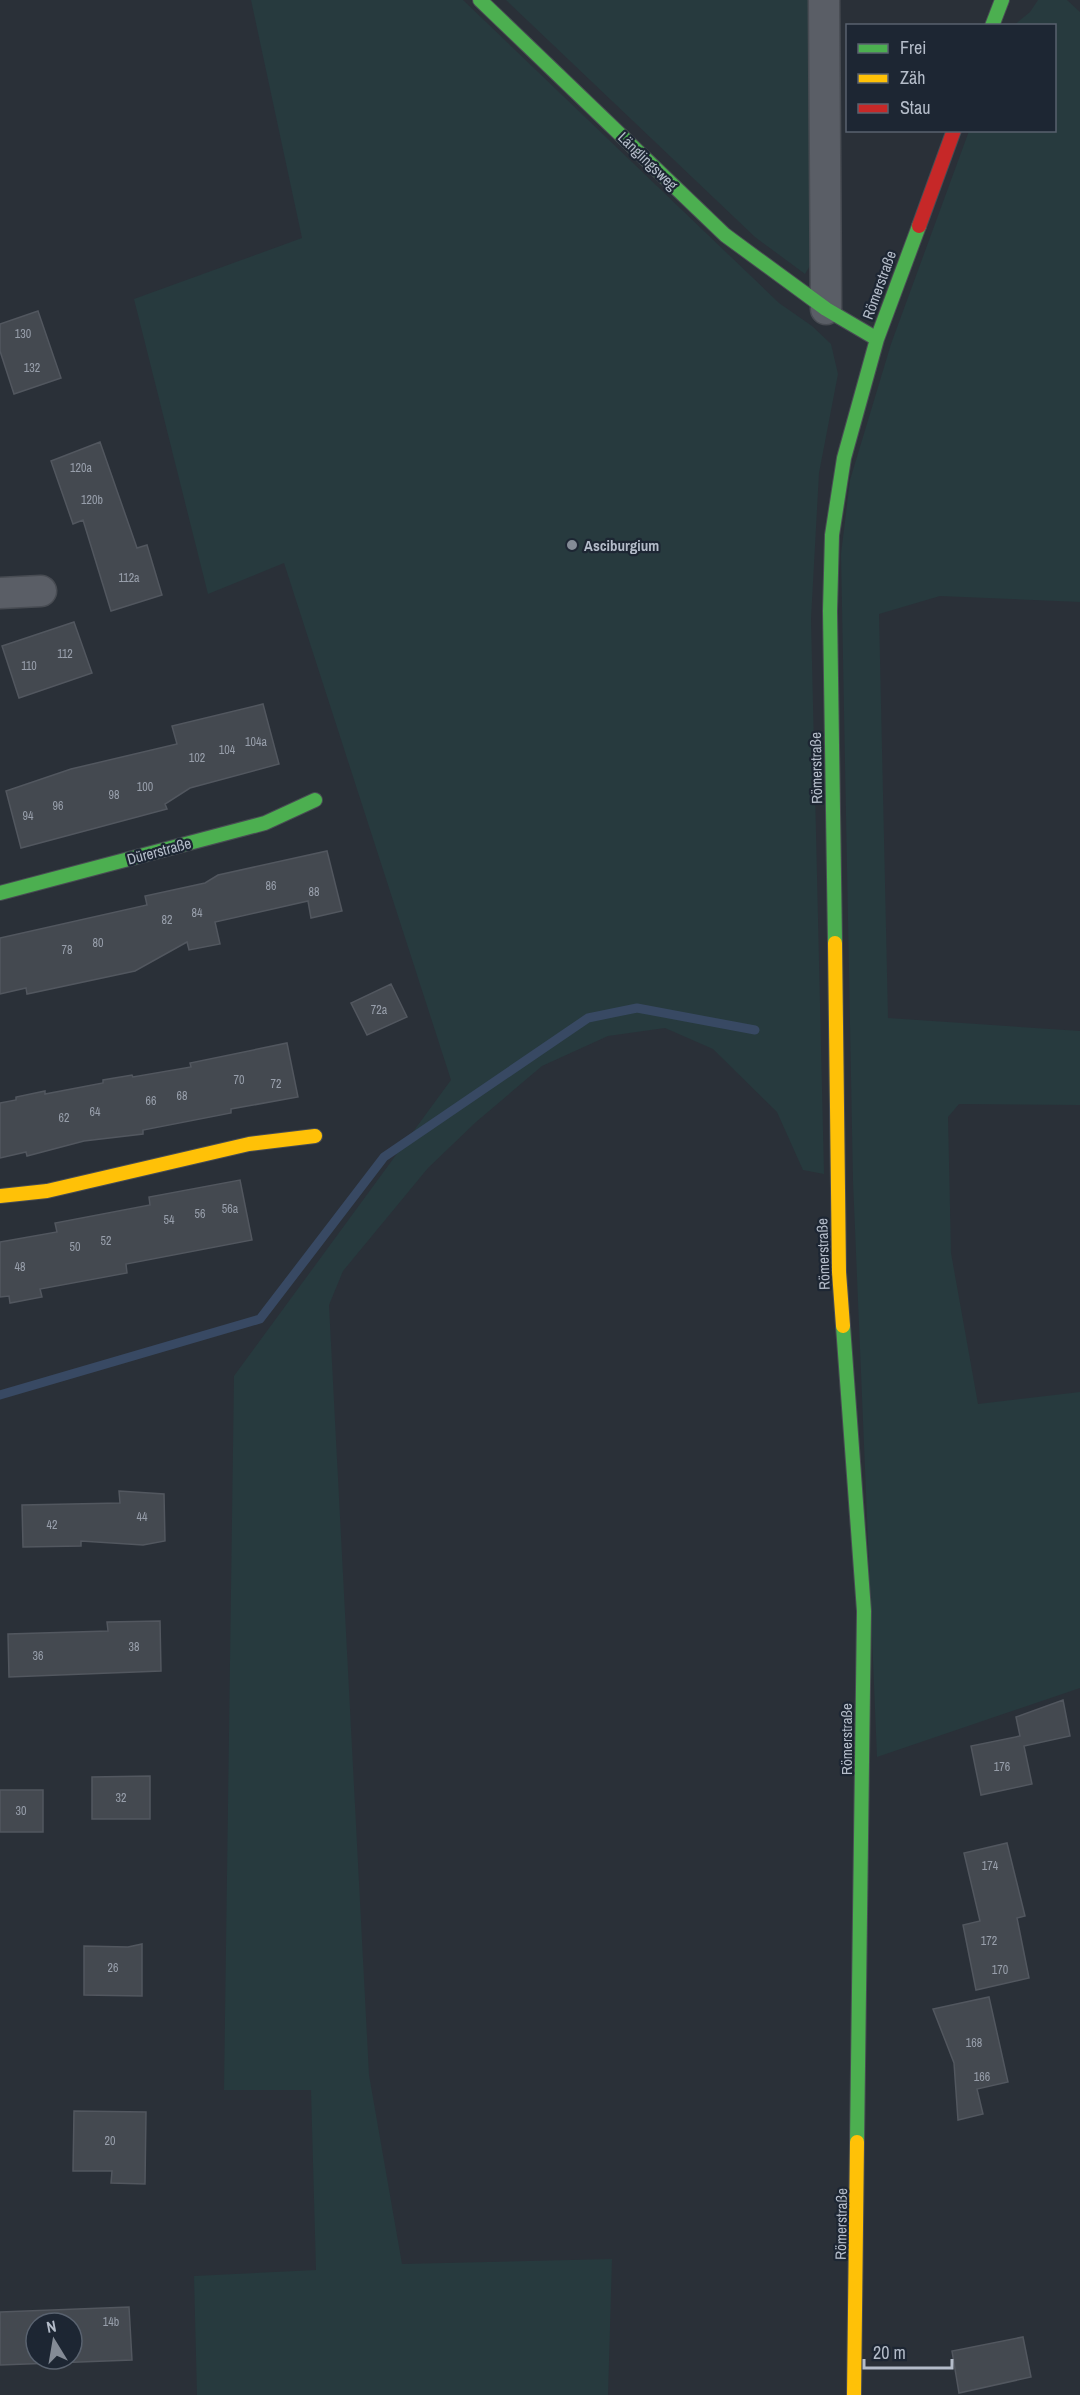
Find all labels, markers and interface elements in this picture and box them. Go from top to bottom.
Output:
legend [846,24,1056,132]
text: Frei [900,35,926,60]
text: Zäh [900,65,925,90]
text: Stau [900,95,930,120]
street label: Länglingsweg [613,127,683,195]
street label: Römerstraße [857,248,901,322]
house number: 130 [15,326,31,342]
house number: 132 [24,360,40,376]
house number: 120a [70,460,92,476]
house number: 120b [81,492,103,508]
place label: Asciburgium [584,535,659,556]
marker: Asciburgium [565,538,579,552]
house number: 112a [118,570,140,586]
house number: 112 [57,646,73,662]
house number: 110 [21,658,37,674]
street label: Römerstraße [805,732,827,804]
house number: 104a [245,734,267,750]
house number: 104 [219,742,236,758]
house number: 102 [189,750,205,766]
house number: 100 [137,779,153,795]
house number: 98 [109,787,119,803]
house number: 96 [53,798,63,814]
house number: 94 [23,808,34,824]
street label: Dürerstraße [125,832,194,870]
house number: 86 [266,878,276,894]
house number: 88 [309,884,319,900]
house number: 84 [192,905,203,921]
house number: 82 [162,912,172,928]
house number: 80 [93,935,103,951]
house number: 78 [62,942,72,958]
house number: 72a [371,1002,388,1018]
house number: 70 [234,1072,244,1088]
house number: 72 [271,1076,281,1092]
house number: 68 [177,1088,187,1104]
house number: 66 [146,1093,156,1109]
house number: 64 [90,1104,101,1120]
house number: 62 [59,1110,69,1126]
house number: 56a [222,1201,239,1217]
house number: 56 [195,1206,205,1222]
house number: 54 [164,1212,175,1228]
street label: Römerstraße [811,1218,835,1290]
house number: 52 [101,1233,111,1249]
house number: 50 [70,1239,80,1255]
house number: 48 [15,1259,25,1275]
house number: 44 [137,1509,148,1525]
house number: 42 [47,1517,57,1533]
house number: 38 [129,1639,139,1655]
house number: 36 [33,1648,43,1664]
street label: Römerstraße [836,1703,857,1775]
house number: 176 [994,1759,1010,1775]
house number: 32 [116,1790,126,1806]
house number: 30 [16,1803,26,1819]
house number: 174 [982,1858,999,1874]
house number: 172 [981,1933,997,1949]
house number: 26 [108,1960,118,1976]
house number: 170 [992,1962,1008,1978]
house number: 168 [966,2035,982,2051]
house number: 166 [974,2069,990,2085]
house number: 20 [105,2133,115,2149]
street label: Römerstraße [830,2188,852,2260]
north arrow [24,2311,84,2371]
house number: 14b [103,2314,119,2330]
text: N [44,2315,58,2338]
scale bar [864,2332,952,2370]
text: 20 m [873,2340,906,2365]

